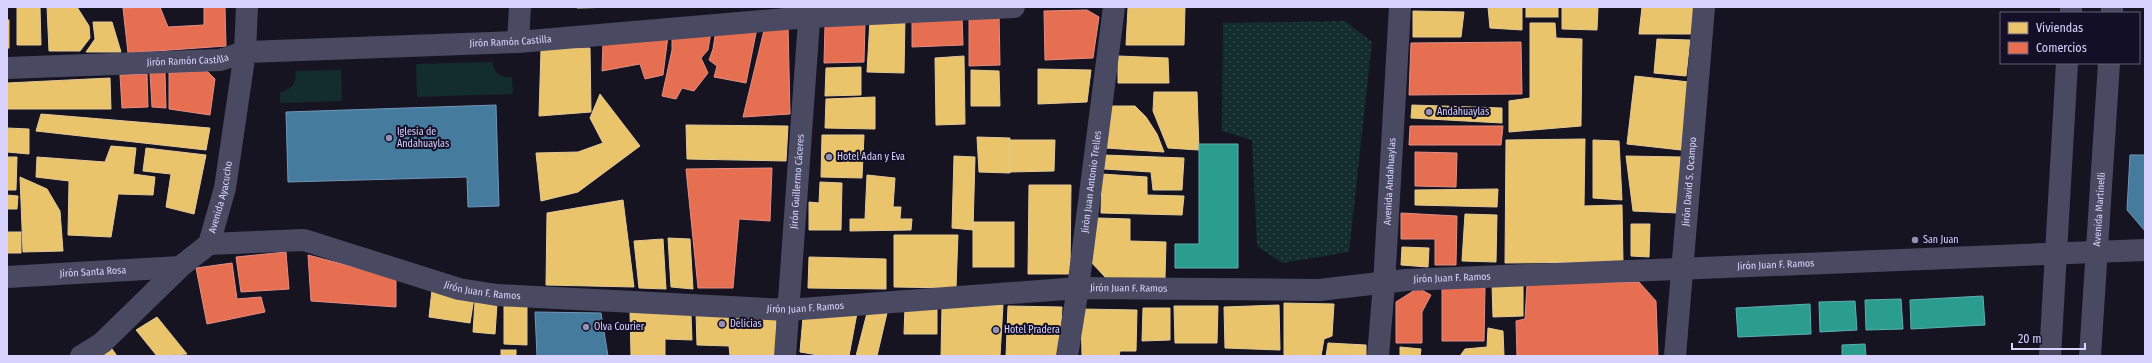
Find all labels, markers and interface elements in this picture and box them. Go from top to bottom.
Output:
legend [2000,12,2140,64]
text: Viviendas [2036,21,2083,35]
street label: Jirón Ramón Castilla [469,33,552,50]
text: Comercios [2036,41,2087,55]
street label: Jirón Ramón Castilla [147,52,231,69]
place label: Andahuaylas [1437,106,1489,118]
marker: Andahuaylas [1424,107,1434,117]
place label: Iglesia de Andahuaylas [397,126,449,150]
street label: Jirón Juan Antonio Trelles [1079,130,1104,234]
marker: Iglesia de Andahuaylas [384,133,394,143]
street label: Jirón Guillermo Cáceres [788,133,807,229]
street label: Jirón David S. Ocampo [1680,136,1699,227]
street label: Avenida Andahuaylas [1381,137,1398,225]
place label: Hotel Adan y Eva [837,151,905,163]
marker: Hotel Adan y Eva [824,152,834,162]
street label: Avenida Ayacucho [206,160,235,235]
street label: Avenida Martinelli [2091,172,2108,247]
place label: San Juan [1923,234,1959,246]
marker: San Juan [1910,235,1920,245]
street label: Jirón Juan F. Ramos [1737,257,1815,273]
street label: Jirón Santa Rosa [59,264,127,280]
street label: Jirón Juan F. Ramos [1413,271,1491,286]
street label: Jirón Juan F. Ramos [443,279,521,302]
street label: Jirón Juan F. Ramos [1090,282,1167,295]
street label: Jirón Juan F. Ramos [766,300,845,316]
place label: Delicias [730,318,762,330]
marker: Delicias [717,319,727,329]
place label: Olva Courier [594,321,645,333]
marker: Olva Courier [581,322,591,332]
place label: Hotel Pradera [1004,324,1060,336]
marker: Hotel Pradera [991,325,1001,335]
scale bar [2012,325,2085,351]
text: 20 m [2018,332,2042,346]

